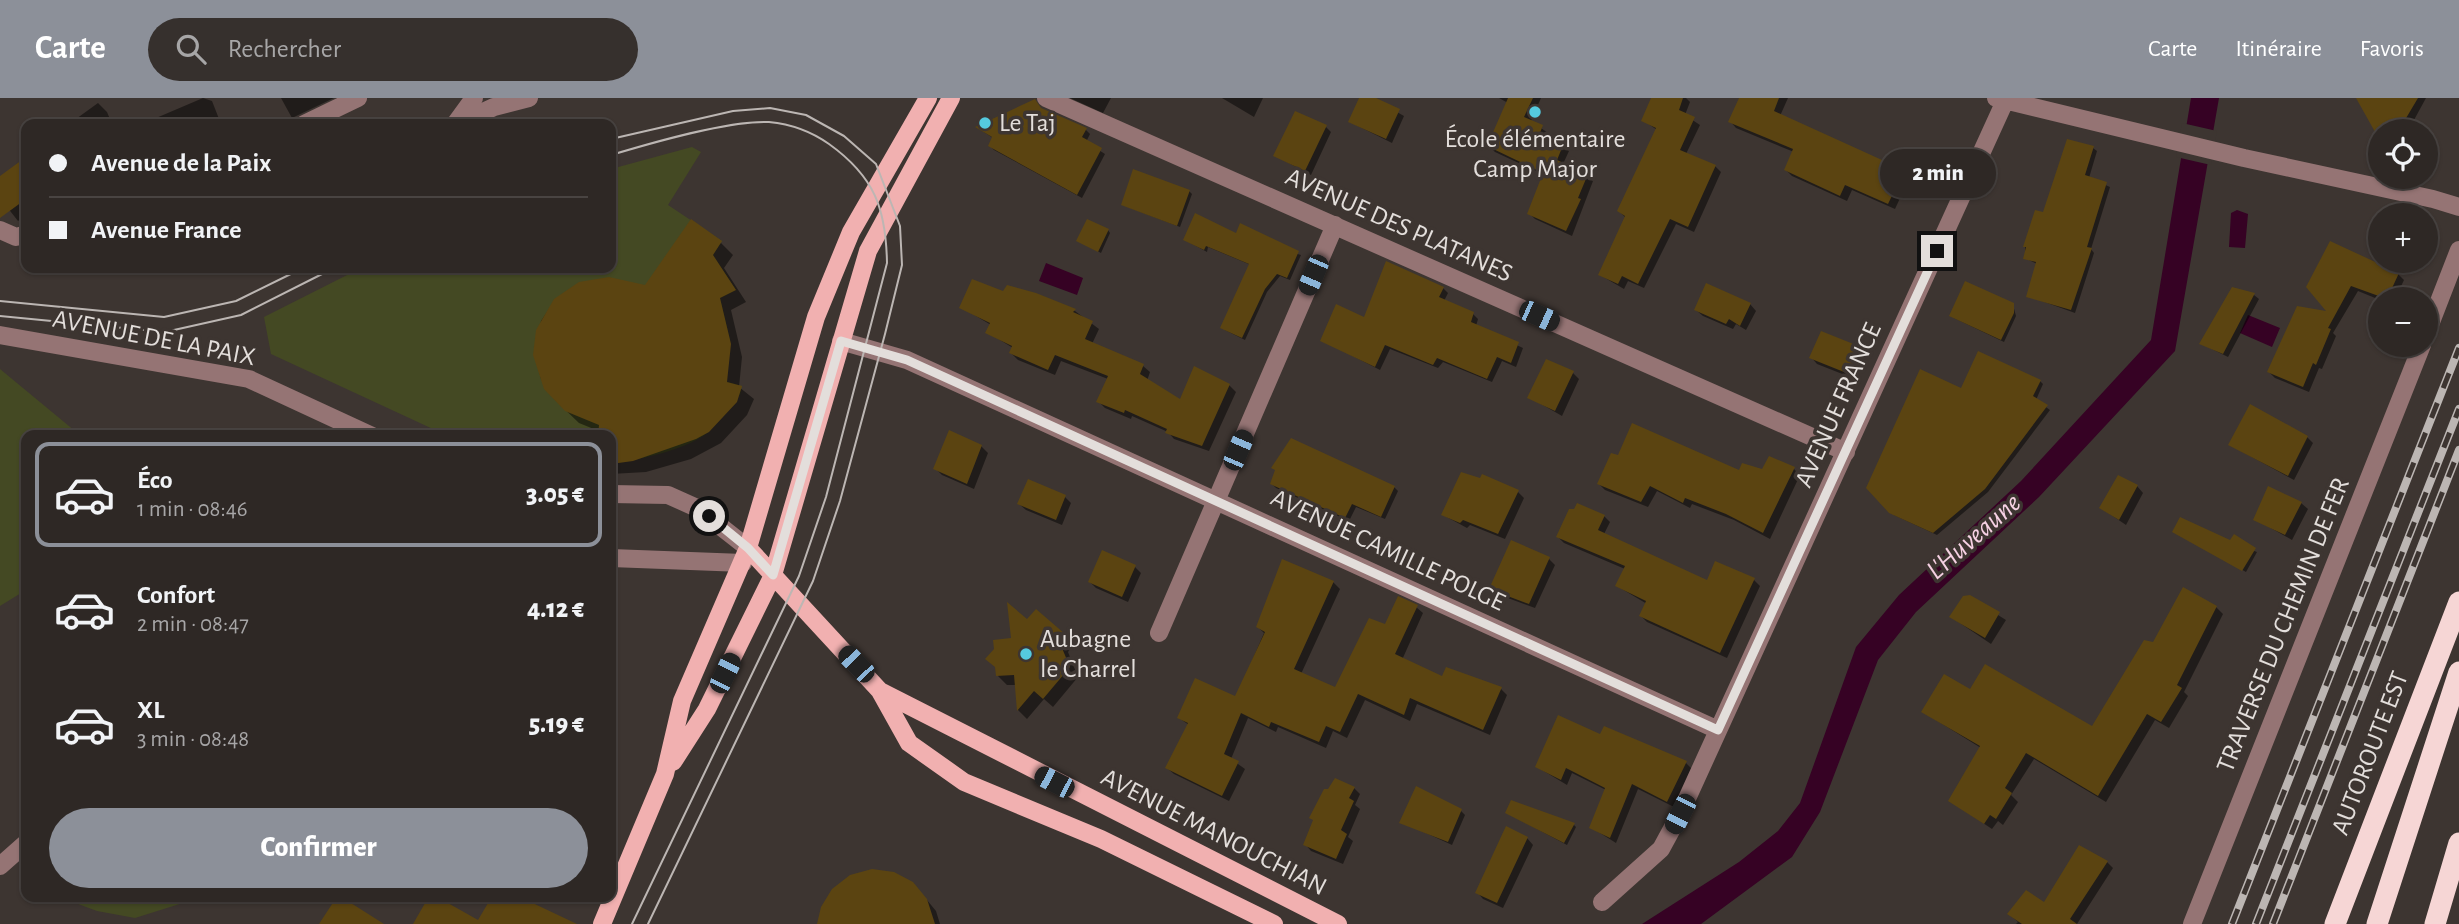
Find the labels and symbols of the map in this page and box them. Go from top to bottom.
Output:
marker: École élémentaire Camp Major [1527,104,1543,120]
place label: Le Taj [999,110,1056,136]
marker: Le Taj [977,115,993,131]
place label: École élémentaire Camp Major [1445,124,1625,182]
callout: 2 min [1879,150,1995,198]
street label: AVENUE DES PLATANES [1282,163,1516,287]
route end [1921,235,1953,267]
car [1296,252,1331,298]
car [1516,298,1563,334]
street label: AVENUE DE LA PAIX [50,306,258,370]
street label: AVENUE FRANCE [1790,319,1886,491]
car [1221,427,1256,473]
street label: TRAVERSE DU CHEMIN DE FER [2212,474,2354,776]
street label: AVENUE CAMILLE POLGE [1267,484,1509,616]
water label: L'Huveaune [1921,489,2027,585]
route start [693,500,725,532]
place label: Aubagne le Charrel [1040,626,1137,682]
car [834,642,879,686]
marker: Aubagne le Charrel [1018,646,1034,662]
car [707,650,744,696]
street label: AUTOROUTE EST [2327,667,2413,838]
car [1031,763,1078,801]
street label: AVENUE MANOUCHIAN [1097,764,1331,900]
car [1662,791,1699,837]

